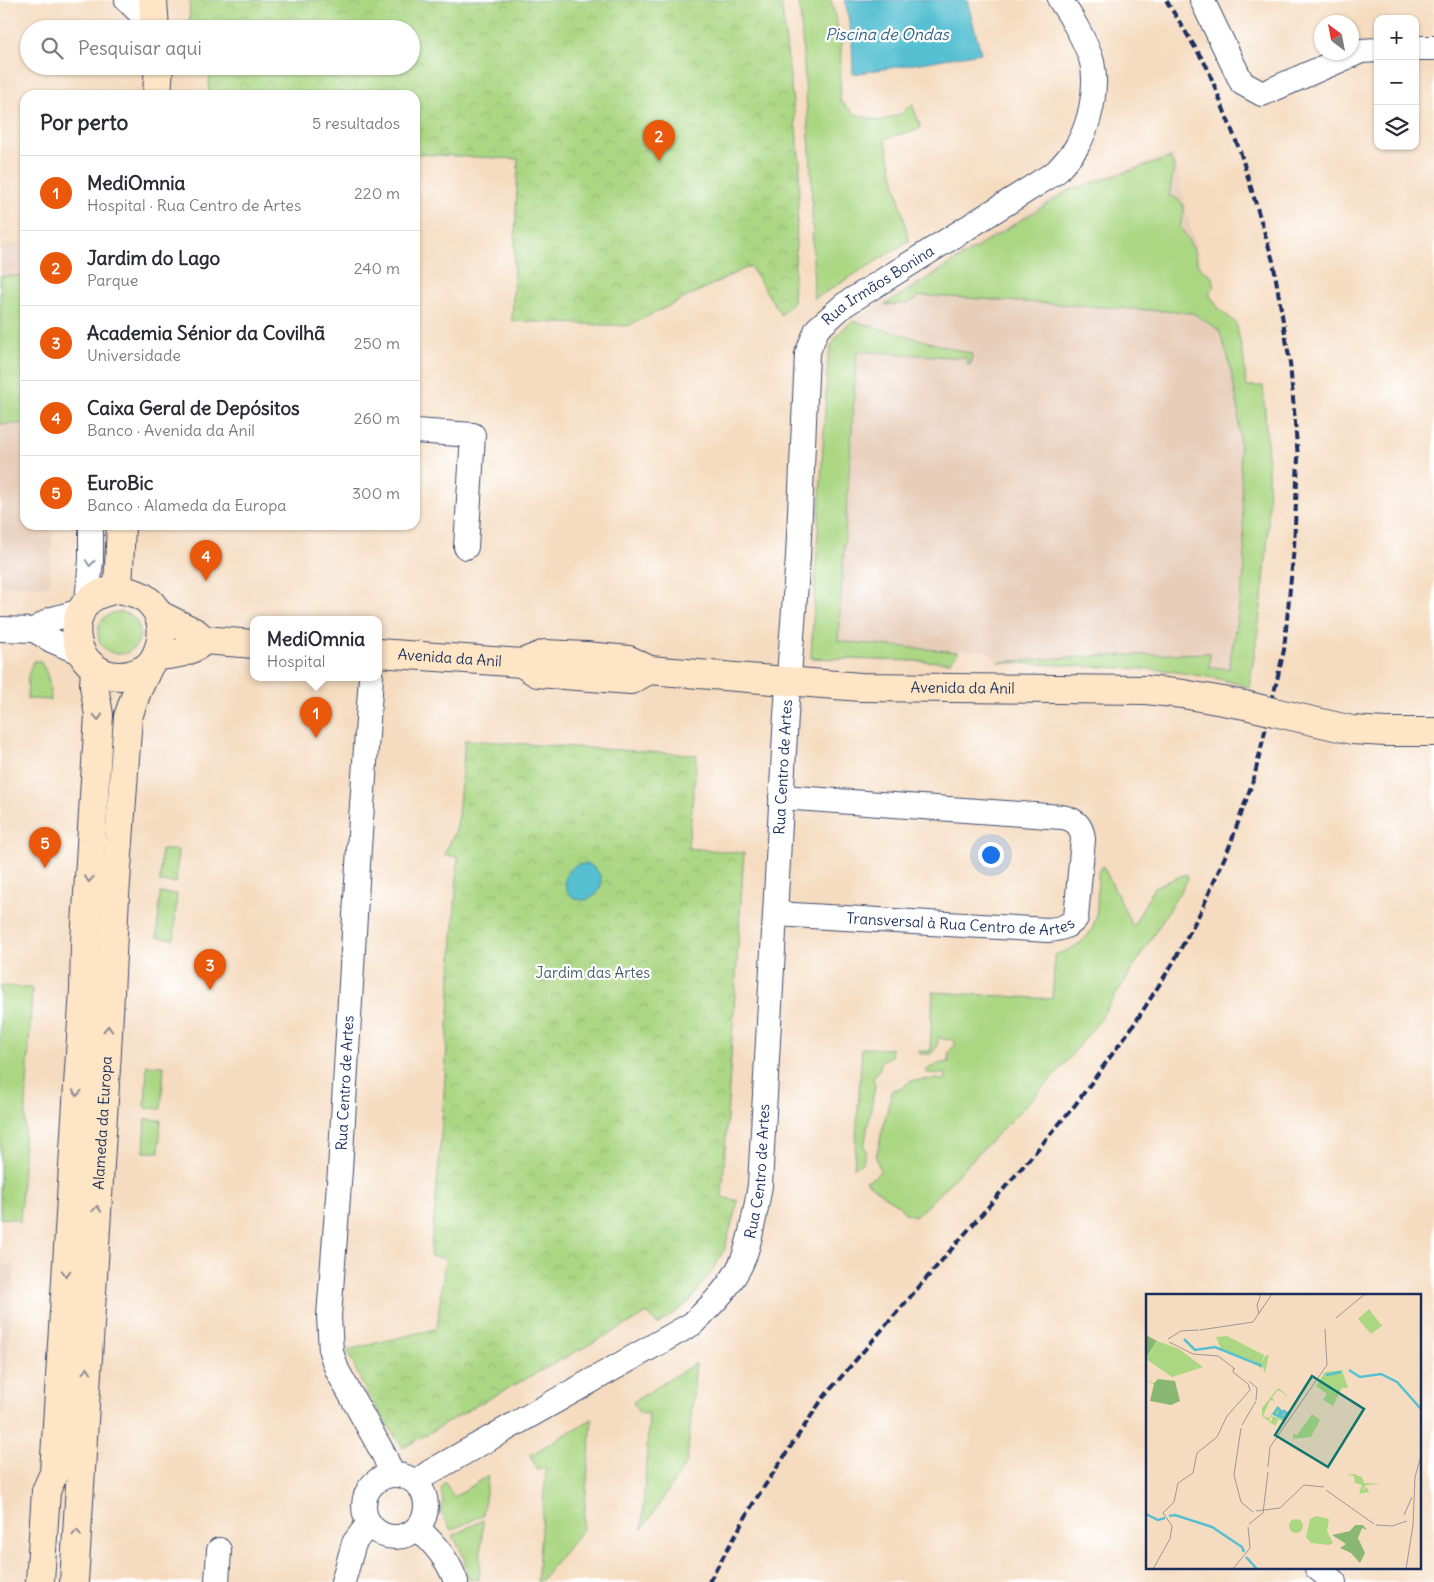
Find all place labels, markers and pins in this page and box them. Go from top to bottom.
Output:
pin: 2 [643,120,675,161]
pin: 4 [190,540,222,581]
pin: 1 [300,697,332,738]
pin: 5 [29,827,61,868]
pin: 3 [194,949,226,990]

